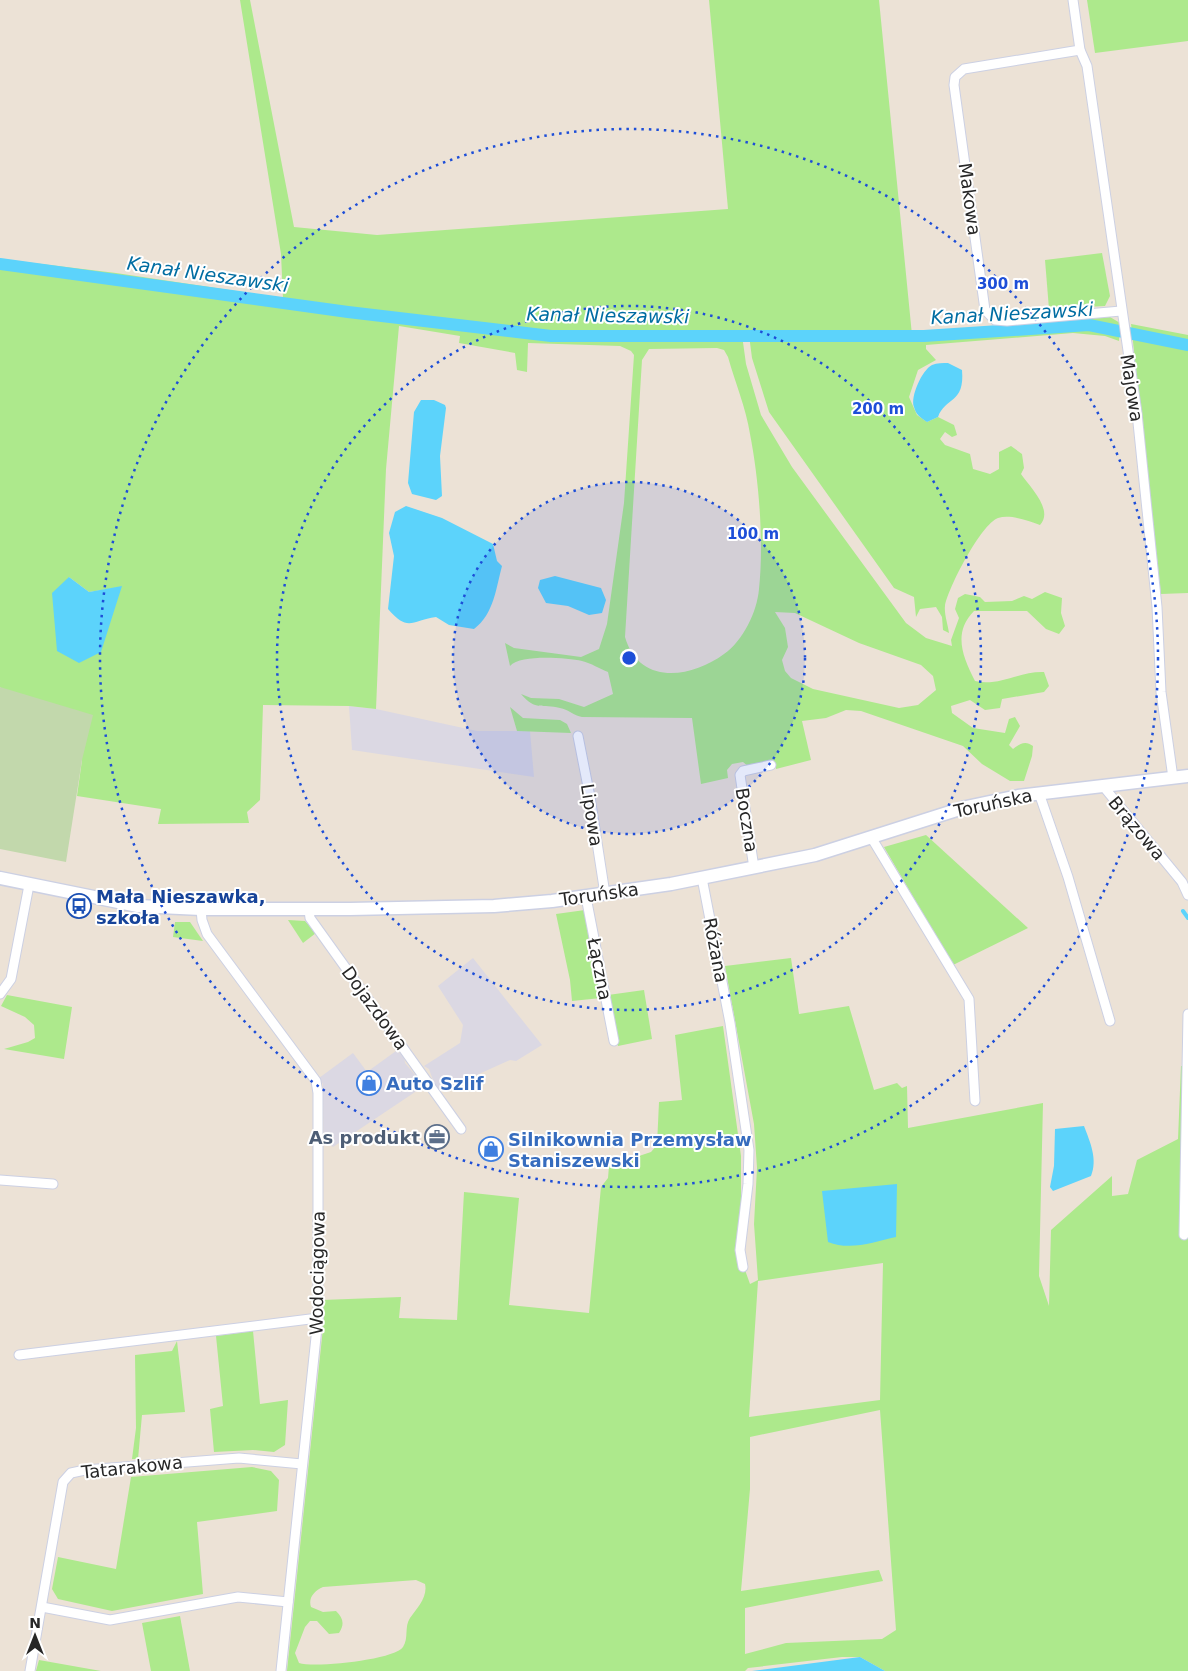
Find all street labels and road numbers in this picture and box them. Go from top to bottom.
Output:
street label: Makowa [955,161,985,237]
street label: Majowa [1116,353,1148,423]
street label: Lipowa [577,782,607,848]
street label: Toruńska [951,784,1034,822]
street label: Boczna [732,786,762,854]
street label: Brązowa [1104,792,1170,864]
street label: Toruńska [557,878,640,910]
street label: Różana [699,916,733,984]
street label: Łączna [583,935,616,1002]
street label: Dojazdowa [338,962,412,1054]
street label: Wodociągowa [305,1211,329,1335]
street label: Tatarakowa [79,1451,184,1483]

